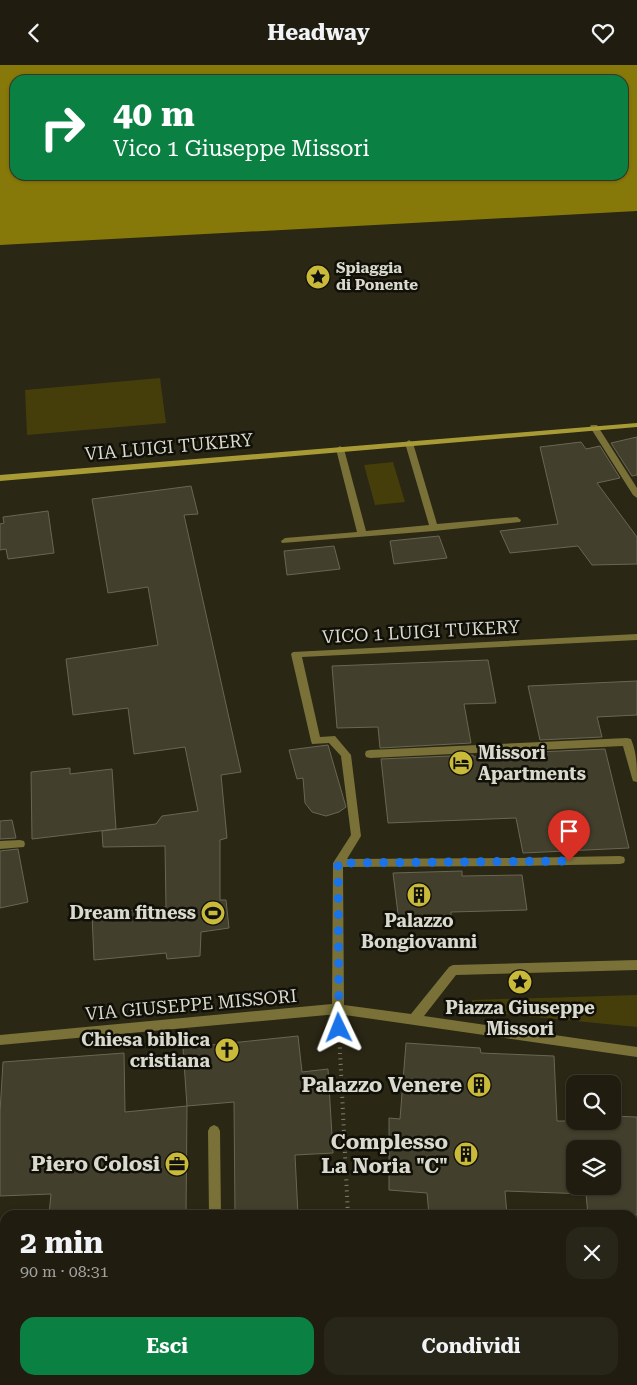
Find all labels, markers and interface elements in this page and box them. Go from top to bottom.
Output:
icon: back [20,19,48,47]
icon: heart [589,19,617,47]
text: Headway [267,20,370,45]
text: 40 m [113,94,195,135]
icon: right [30,95,95,160]
text: Vico 1 Giuseppe Missori [113,136,370,161]
place label: Spiaggia di Ponente [336,259,418,294]
place icon: Spiaggia di Ponente [305,264,331,290]
street label: VIA LUIGI TUKERY [84,429,255,464]
street label: VICO 1 LUIGI TUKERY [321,616,521,647]
place label: Missori Apartments [478,742,586,784]
hotel icon: Missori Apartments [448,750,474,776]
pin [548,810,590,861]
icon: arrive [555,817,583,845]
building icon: Palazzo Bongiovanni [406,882,432,908]
sports icon: Dream fitness [200,900,226,926]
place label: Dream fitness [69,902,196,923]
place label: Palazzo Bongiovanni [361,910,477,952]
place icon: Piazza Giuseppe Missori [507,969,533,995]
street label: VIA GIUSEPPE MISSORI [84,985,298,1024]
place label: Piazza Giuseppe Missori [445,997,595,1039]
position arrow [312,1001,364,1053]
place label: Chiesa biblica cristiana [81,1029,210,1071]
church icon: Chiesa biblica cristiana [214,1037,240,1063]
building icon: Palazzo Venere [466,1072,492,1098]
place label: Palazzo Venere [301,1073,462,1097]
map controls [566,1075,621,1195]
button: search [566,1075,621,1130]
place label: Complesso La Noria "C" [321,1130,448,1178]
button: layers [566,1140,621,1195]
building icon: Complesso La Noria "C" [453,1141,479,1167]
office icon: Piero Colosi [164,1151,190,1177]
place label: Piero Colosi [31,1152,160,1176]
text: 2 min [20,1225,103,1260]
button: close [566,1227,618,1279]
text: 90 m · 08:31 [20,1262,109,1281]
button: Esci [20,1317,314,1375]
button: Condividi [324,1317,618,1375]

